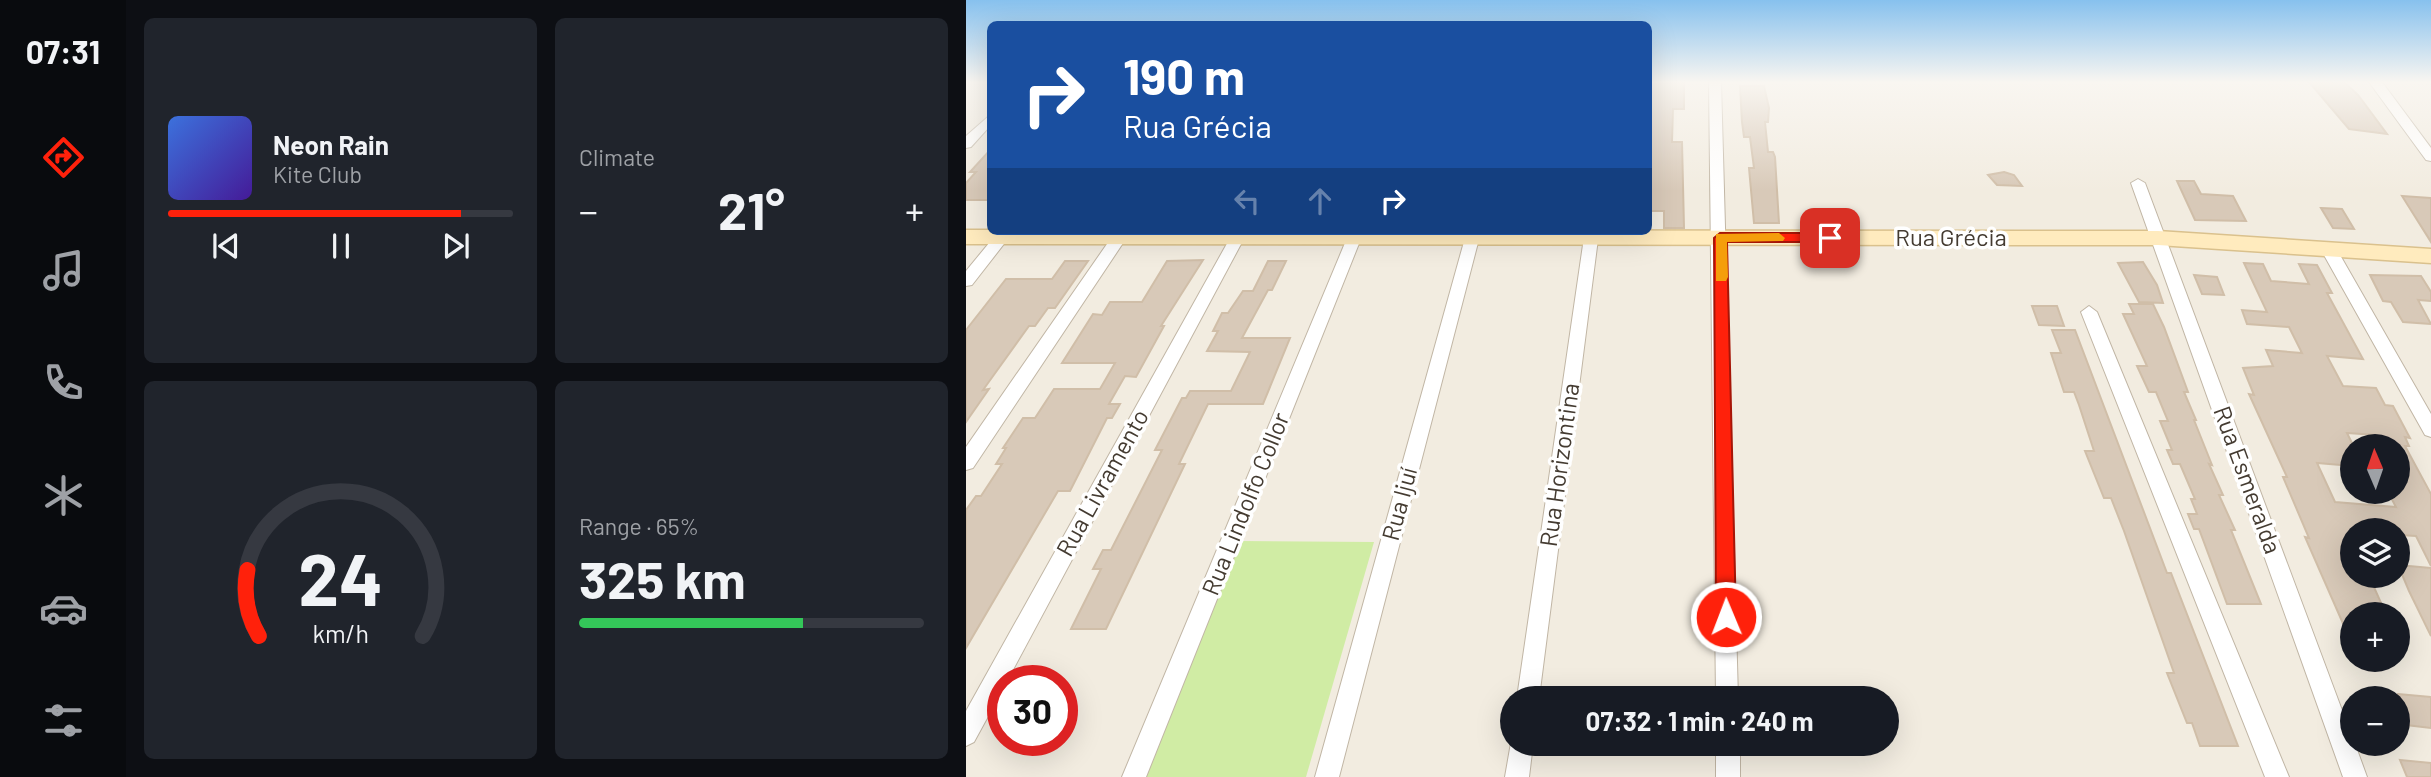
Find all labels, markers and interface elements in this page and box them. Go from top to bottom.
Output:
text: 07:31 [26,32,100,70]
text: 190 m [1123,46,1245,105]
icon: right [1008,49,1099,140]
text: Rua Grécia [1123,106,1272,144]
text: Neon Rain [273,129,389,160]
icon: directions [39,133,88,182]
text: Climate [579,143,655,171]
text: Kite Club [273,160,362,188]
text: 21° [718,178,785,240]
icon: left [1228,182,1266,220]
icon: ahead [1301,182,1339,220]
icon: right [1374,182,1412,220]
text: − [579,187,598,233]
text: + [905,187,924,233]
pin [1800,208,1860,268]
icon: arrive [1811,219,1849,257]
street label: Rua Grécia [1895,222,2007,251]
icon: previous [207,227,245,265]
icon: pause [322,227,360,265]
icon: next [437,227,475,265]
icon: music [39,246,88,295]
icon: phone [39,358,88,407]
street label: Rua Horizontina [1533,381,1584,549]
street label: Rua Esmeralda [2208,402,2289,557]
street label: Rua Livramento [1049,404,1154,561]
street label: Rua Lindolfo Collor [1195,408,1295,599]
north arrow [2340,434,2410,504]
map controls [2340,434,2410,756]
street label: Rua Ijuí [1375,464,1422,543]
icon: climate [39,471,88,520]
text: Range · 65% [579,512,699,540]
button: layers [2340,518,2410,588]
text: 24 [298,533,383,621]
text: 325 km [579,547,746,609]
position arrow [1689,580,1763,654]
icon: car [39,584,88,633]
button: + [2340,602,2410,672]
text: km/h [312,618,369,648]
speed limit sign: 30 [987,665,1078,756]
button: − [2340,686,2410,756]
icon: filters [39,696,88,745]
text: 07:32 · 1 min · 240 m [1586,705,1813,736]

